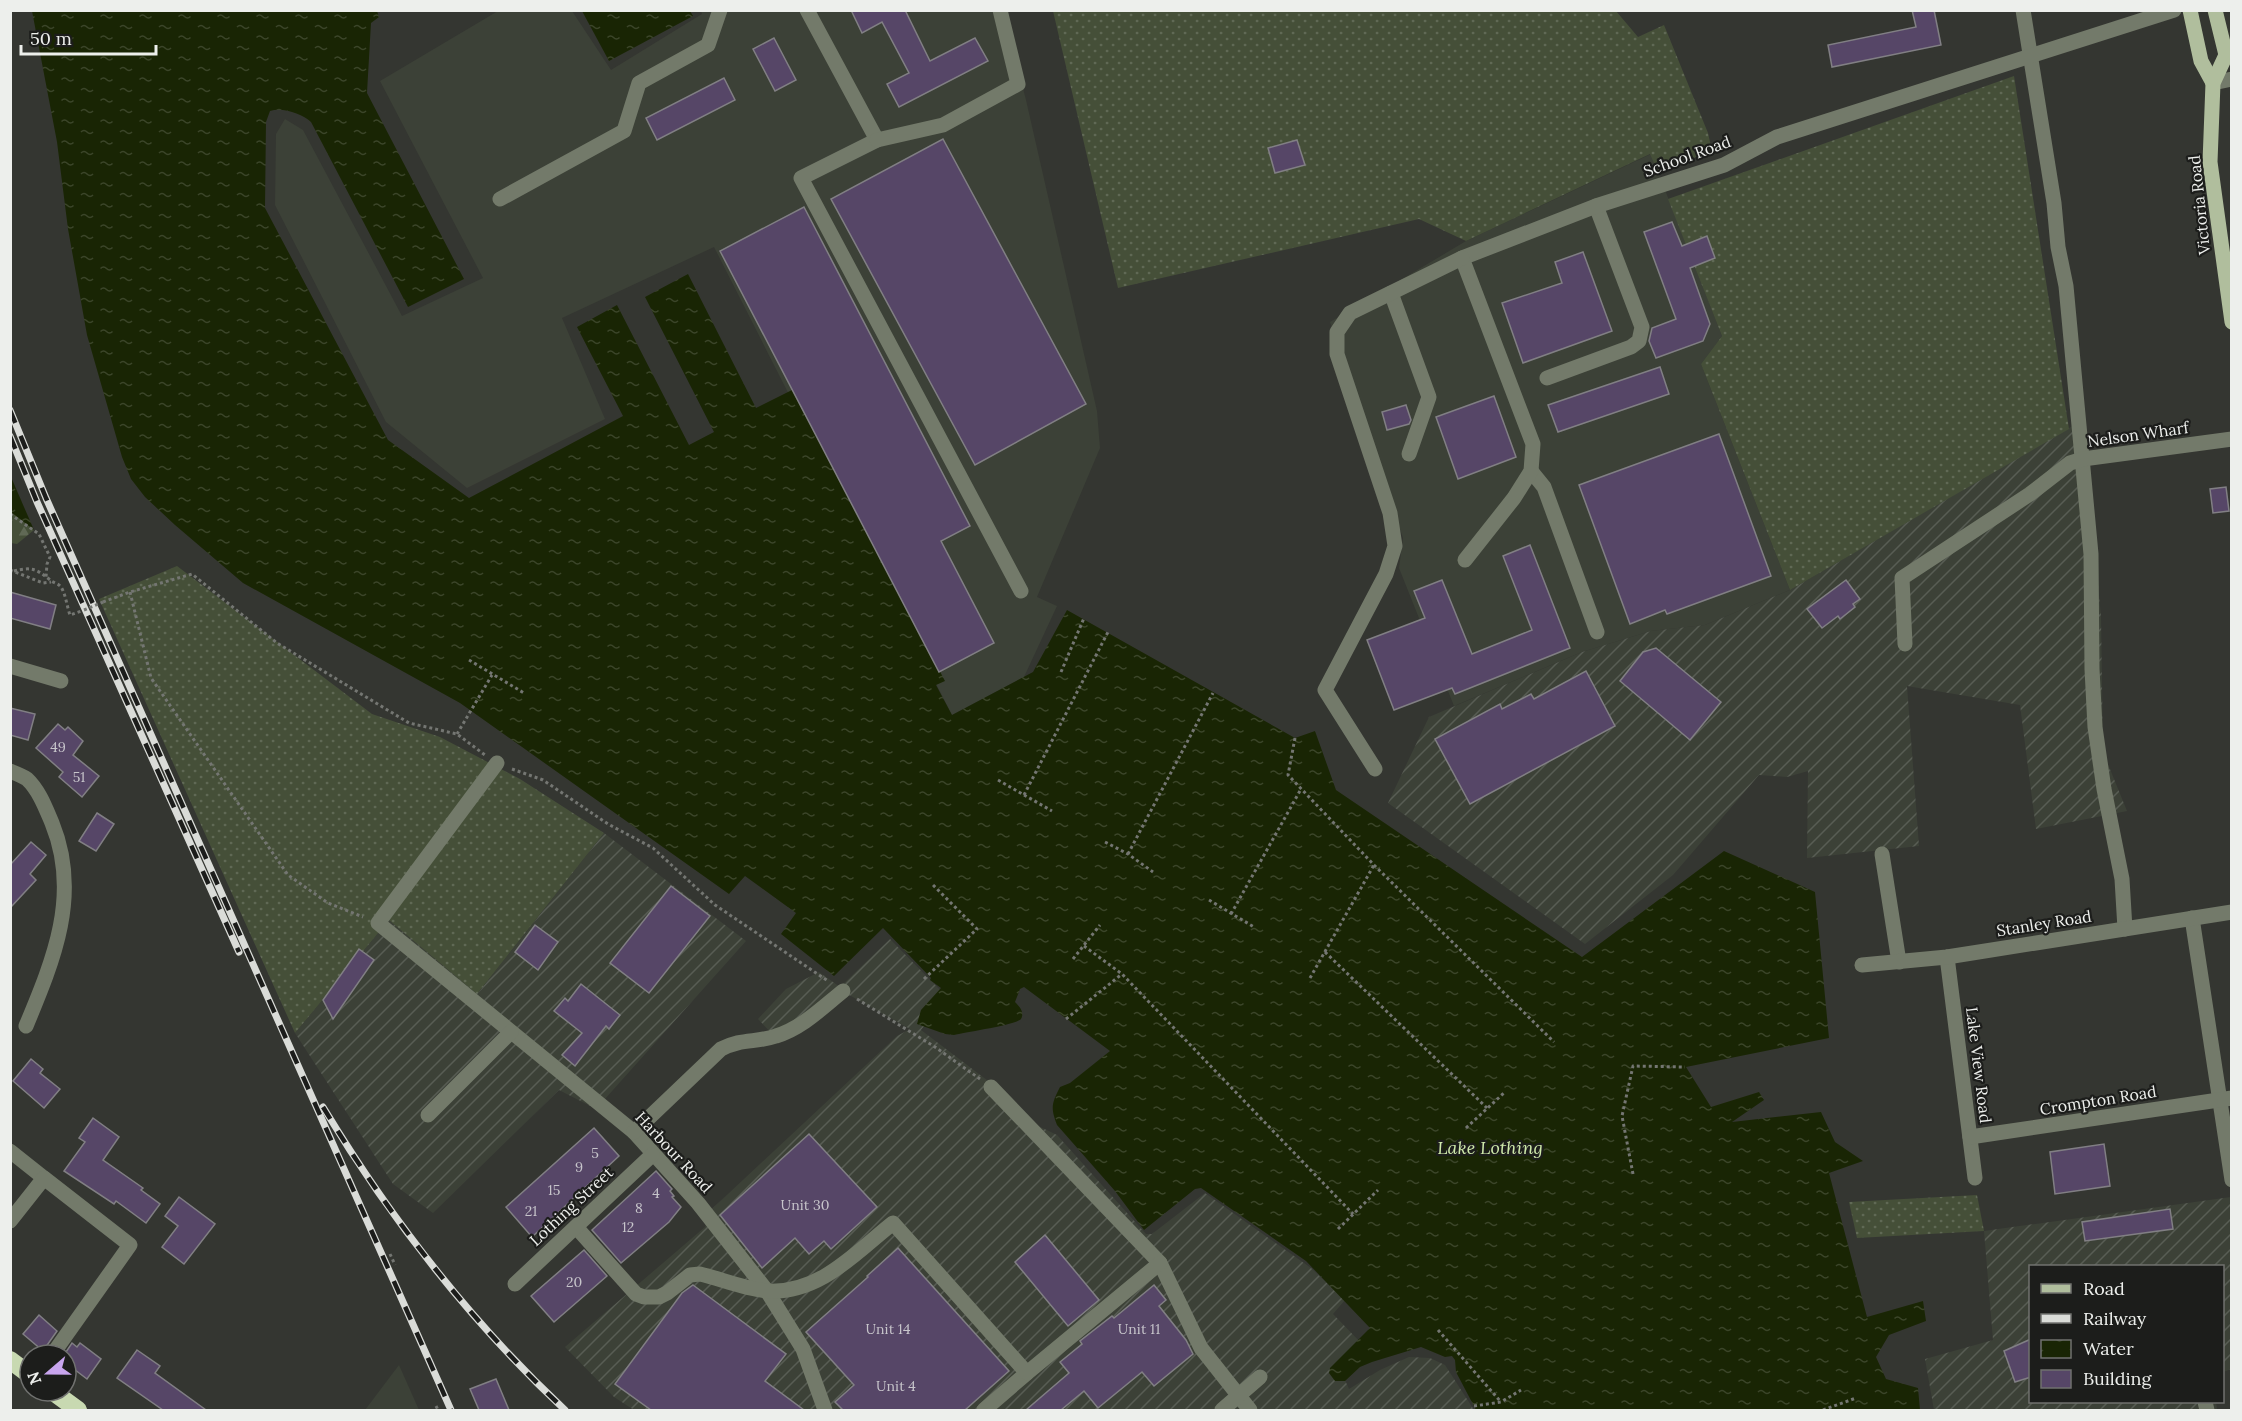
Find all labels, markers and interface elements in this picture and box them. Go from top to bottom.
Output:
scale bar [21,18,156,56]
text: 50 m [30,27,72,50]
street label: School Road [1641,131,1734,181]
street label: Victoria Road [2184,154,2214,257]
street label: Nelson Wharf [2086,417,2192,451]
house number: 49 [50,738,66,756]
house number: 51 [73,768,85,786]
street label: Stanley Road [1995,906,2093,940]
street label: Lake View Road [1962,1006,1996,1125]
street label: Crompton Road [2038,1081,2158,1119]
street label: Harbour Road [631,1107,717,1197]
water label: Lake Lothing [1437,1136,1543,1159]
house number: 5 [591,1144,599,1162]
house number: 9 [575,1158,583,1176]
street label: Lothing Street [525,1162,618,1250]
house number: 15 [548,1181,560,1199]
house number: 4 [652,1184,660,1202]
house number: Unit 30 [781,1196,829,1214]
house number: 8 [635,1199,643,1217]
house number: 21 [525,1202,537,1220]
house number: 12 [622,1218,634,1236]
legend [2029,1265,2224,1403]
house number: 20 [566,1273,582,1291]
text: Road [2083,1277,2125,1300]
text: Railway [2083,1307,2147,1330]
house number: Unit 14 [866,1320,911,1338]
house number: Unit 11 [1118,1320,1160,1338]
text: Water [2083,1337,2134,1360]
north arrow [18,1343,78,1403]
text: Building [2083,1367,2153,1390]
text: N [22,1369,45,1387]
house number: Unit 4 [876,1377,916,1395]

